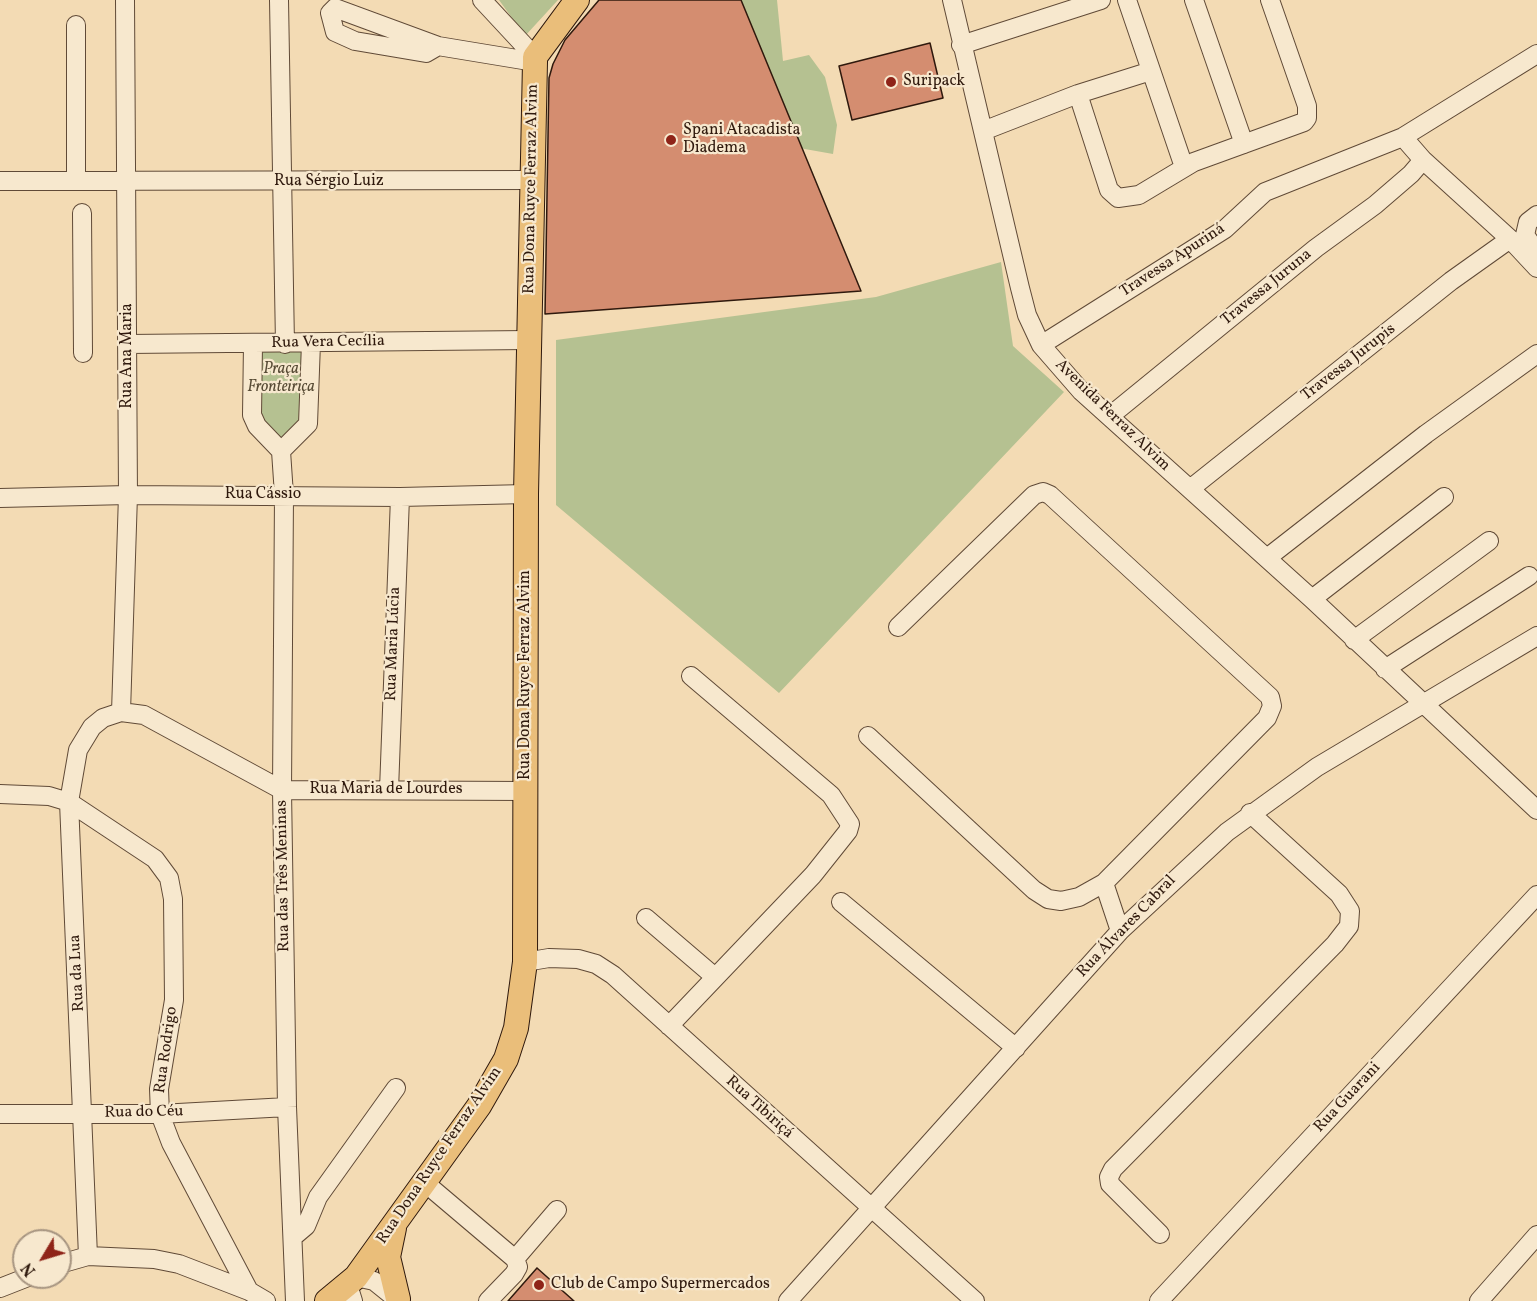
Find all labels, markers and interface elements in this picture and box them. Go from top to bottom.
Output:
place label: Suripack [903,72,965,92]
marker: Suripack [884,75,898,89]
street label: Rua Dona Ruyce Ferraz Alvim [521,84,543,294]
place label: Spani Atacadista Diadema [683,121,801,159]
marker: Spani Atacadista Diadema [664,133,678,147]
street label: Rua Sérgio Luiz [274,172,384,192]
street label: Travessa Apuriná [1117,220,1229,302]
street label: Travessa Juruna [1218,246,1316,330]
street label: Rua Ana Maria [118,303,138,409]
street label: Travessa Jurupis [1298,320,1400,406]
street label: Rua Vera Cecília [271,332,385,354]
street label: Avenida Ferraz Alvim [1050,356,1174,476]
park label: Praça Fronteiriça [247,360,315,398]
street label: Rua Cássio [225,485,301,505]
street label: Rua Dona Ruyce Ferraz Alvim [516,570,536,780]
street label: Rua Maria Lúcia [382,586,406,702]
street label: Rua Maria de Lourdes [309,780,463,800]
street label: Rua das Três Meninas [273,800,295,952]
street label: Rua Álvares Cabral [1073,872,1181,982]
street label: Rua da Lua [66,934,90,1012]
street label: Rua Rodrigo [151,1005,183,1095]
street label: Rua Guarani [1311,1059,1385,1137]
street label: Rua Dona Ruyce Ferraz Alvim [373,1064,507,1248]
street label: Rua Tibiriçá [721,1073,797,1143]
street label: Rua do Céu [104,1103,184,1123]
north arrow [12,1229,72,1289]
text: N [17,1257,42,1280]
place label: Club de Campo Supermercados [551,1275,770,1295]
marker: Club de Campo Supermercados [532,1278,546,1292]

